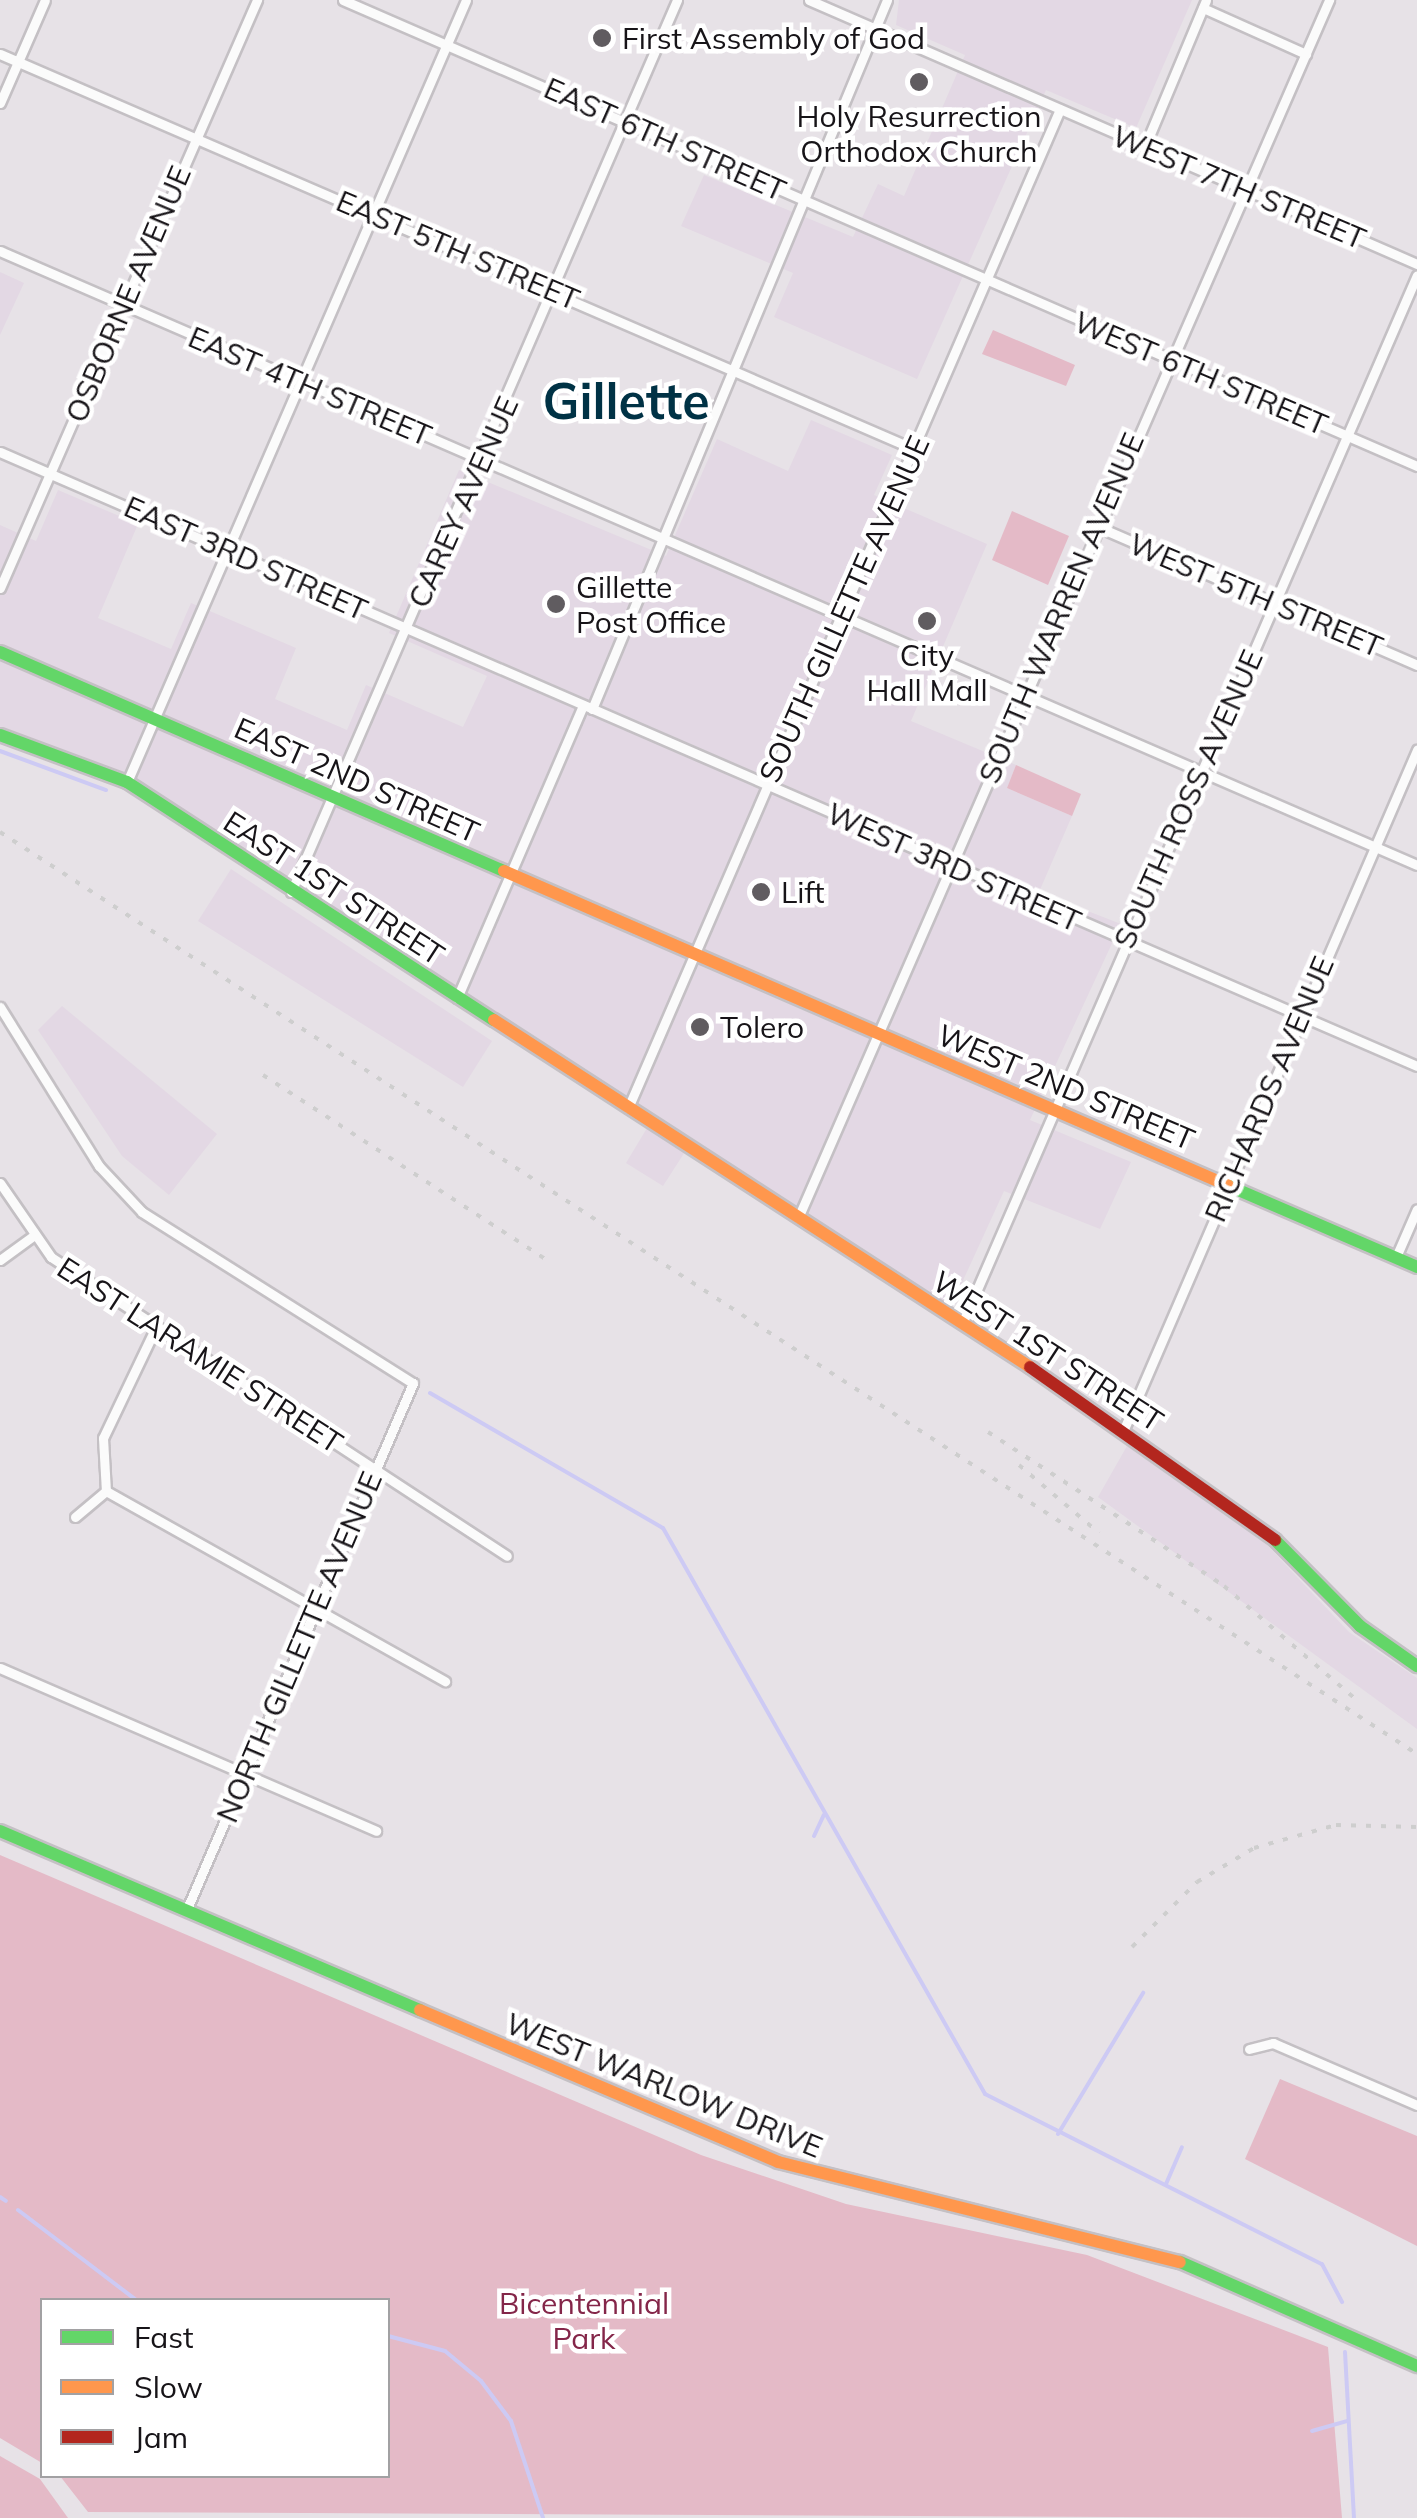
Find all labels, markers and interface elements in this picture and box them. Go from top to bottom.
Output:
place label: First Assembly of God [622,20,925,56]
marker: First Assembly of God [591,27,613,49]
street label: EAST 6TH STREET [539,70,791,208]
marker: Holy Resurrection Orthodox Church [908,71,930,93]
place label: Holy Resurrection Orthodox Church [796,98,1042,168]
street label: WEST 7TH STREET [1107,117,1371,257]
street label: OSBORNE AVENUE [58,160,198,428]
street label: EAST 5TH STREET [331,183,585,317]
street label: WEST 6TH STREET [1069,303,1333,443]
street label: EAST 4TH STREET [183,319,437,453]
district label: Gillette [542,371,710,431]
street label: CAREY AVENUE [400,391,526,613]
street label: SOUTH WARREN AVENUE [971,428,1151,788]
street label: SOUTH GILLETTE AVENUE [751,430,937,788]
street label: EAST 3RD STREET [119,488,373,628]
street label: WEST 5TH STREET [1124,525,1388,665]
place label: Gillette Post Office [576,569,726,640]
marker: Gillette Post Office [545,593,567,615]
marker: City Hall Mall [916,610,938,632]
place label: City Hall Mall [866,637,988,708]
street label: SOUTH ROSS AVENUE [1106,644,1270,954]
street label: EAST 2ND STREET [229,710,485,850]
street label: WEST 3RD STREET [822,795,1086,939]
street label: EAST 1ST STREET [217,803,451,973]
place label: Lift [781,874,824,910]
marker: Lift [750,881,772,903]
street label: RICHARDS AVENUE [1197,951,1341,1227]
place label: Tolero [720,1009,804,1045]
marker: Tolero [689,1016,711,1038]
street label: WEST 2ND STREET [932,1017,1200,1157]
street label: EAST LARAMIE STREET [51,1249,349,1461]
street label: WEST 1ST STREET [926,1263,1170,1439]
street label: NORTH GILLETTE AVENUE [209,1466,389,1828]
street label: WEST WARLOW DRIVE [501,2005,827,2165]
park label: Bicentennial Park [499,2285,669,2356]
legend [40,2298,390,2478]
text: Fast [134,2318,194,2356]
text: Slow [134,2368,203,2406]
text: Jam [134,2418,188,2456]

